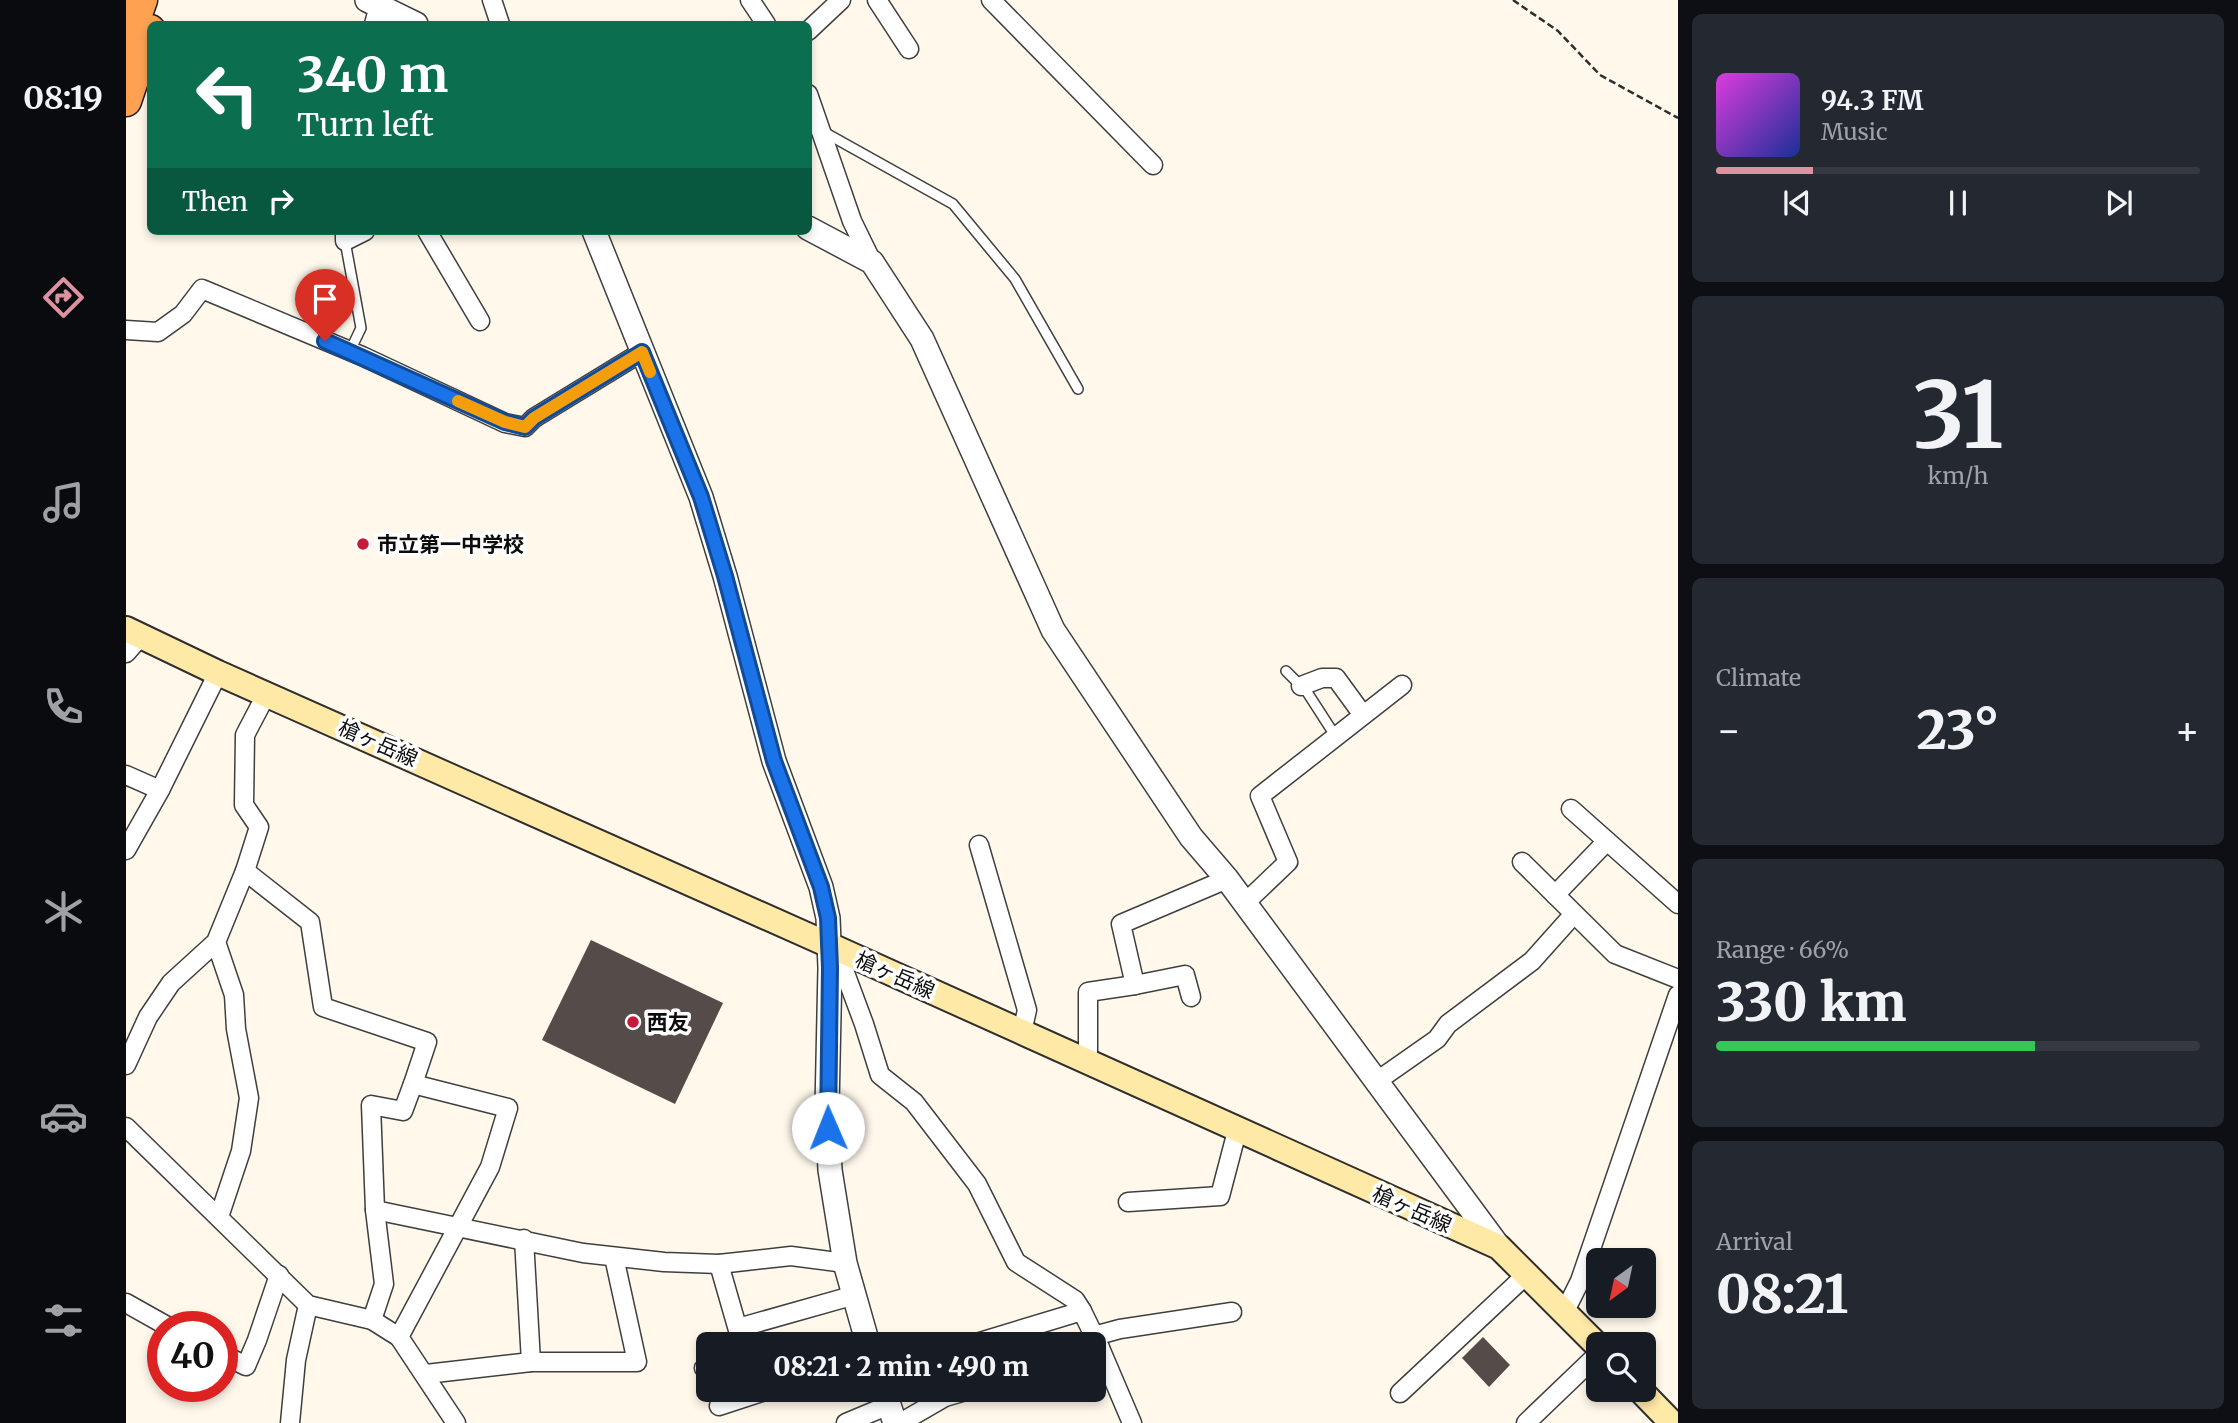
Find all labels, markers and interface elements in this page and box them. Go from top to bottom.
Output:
text: 340 m [297,44,448,105]
icon: left [182,49,273,140]
text: 08:19 [23,78,103,118]
text: 94.3 FM [1821,84,1923,117]
text: Turn left [297,105,434,145]
text: Music [1821,117,1888,146]
icon: right [262,182,300,220]
icon: previous [1778,184,1816,222]
icon: pause [1939,184,1977,222]
icon: next [2100,184,2138,222]
text: Then [182,185,248,218]
pin [295,269,355,341]
icon: directions [39,273,88,322]
icon: arrive [306,280,344,318]
text: 31 [1913,358,2003,473]
text: km/h [1928,461,1988,490]
icon: music [39,478,88,527]
place label: 市立第一中学校 [377,531,524,558]
marker: 市立第一中学校 [355,536,371,552]
text: Climate [1716,663,1801,692]
icon: phone [39,682,88,731]
text: 23° [1917,698,2000,763]
text: − [1716,707,1741,754]
text: + [2175,707,2200,754]
street label: 槍ヶ岳線 [334,714,422,772]
icon: climate [39,887,88,936]
text: Range · 66% [1716,935,1849,964]
street label: 槍ヶ岳線 [851,946,939,1004]
text: 330 km [1716,970,1907,1035]
place label: 西友 [647,1009,689,1036]
marker: 西友 [625,1014,641,1030]
position arrow [791,1091,865,1165]
icon: car [39,1092,88,1141]
street label: 槍ヶ岳線 [1368,1180,1456,1238]
text: Arrival [1716,1227,1793,1256]
north arrow [1586,1248,1656,1318]
map controls [1586,1248,1656,1402]
text: 08:21 [1716,1262,1848,1327]
icon: filters [39,1296,88,1345]
speed limit sign: 40 [147,1311,238,1402]
button: search [1586,1332,1656,1402]
text: 08:21 · 2 min · 490 m [773,1350,1029,1383]

